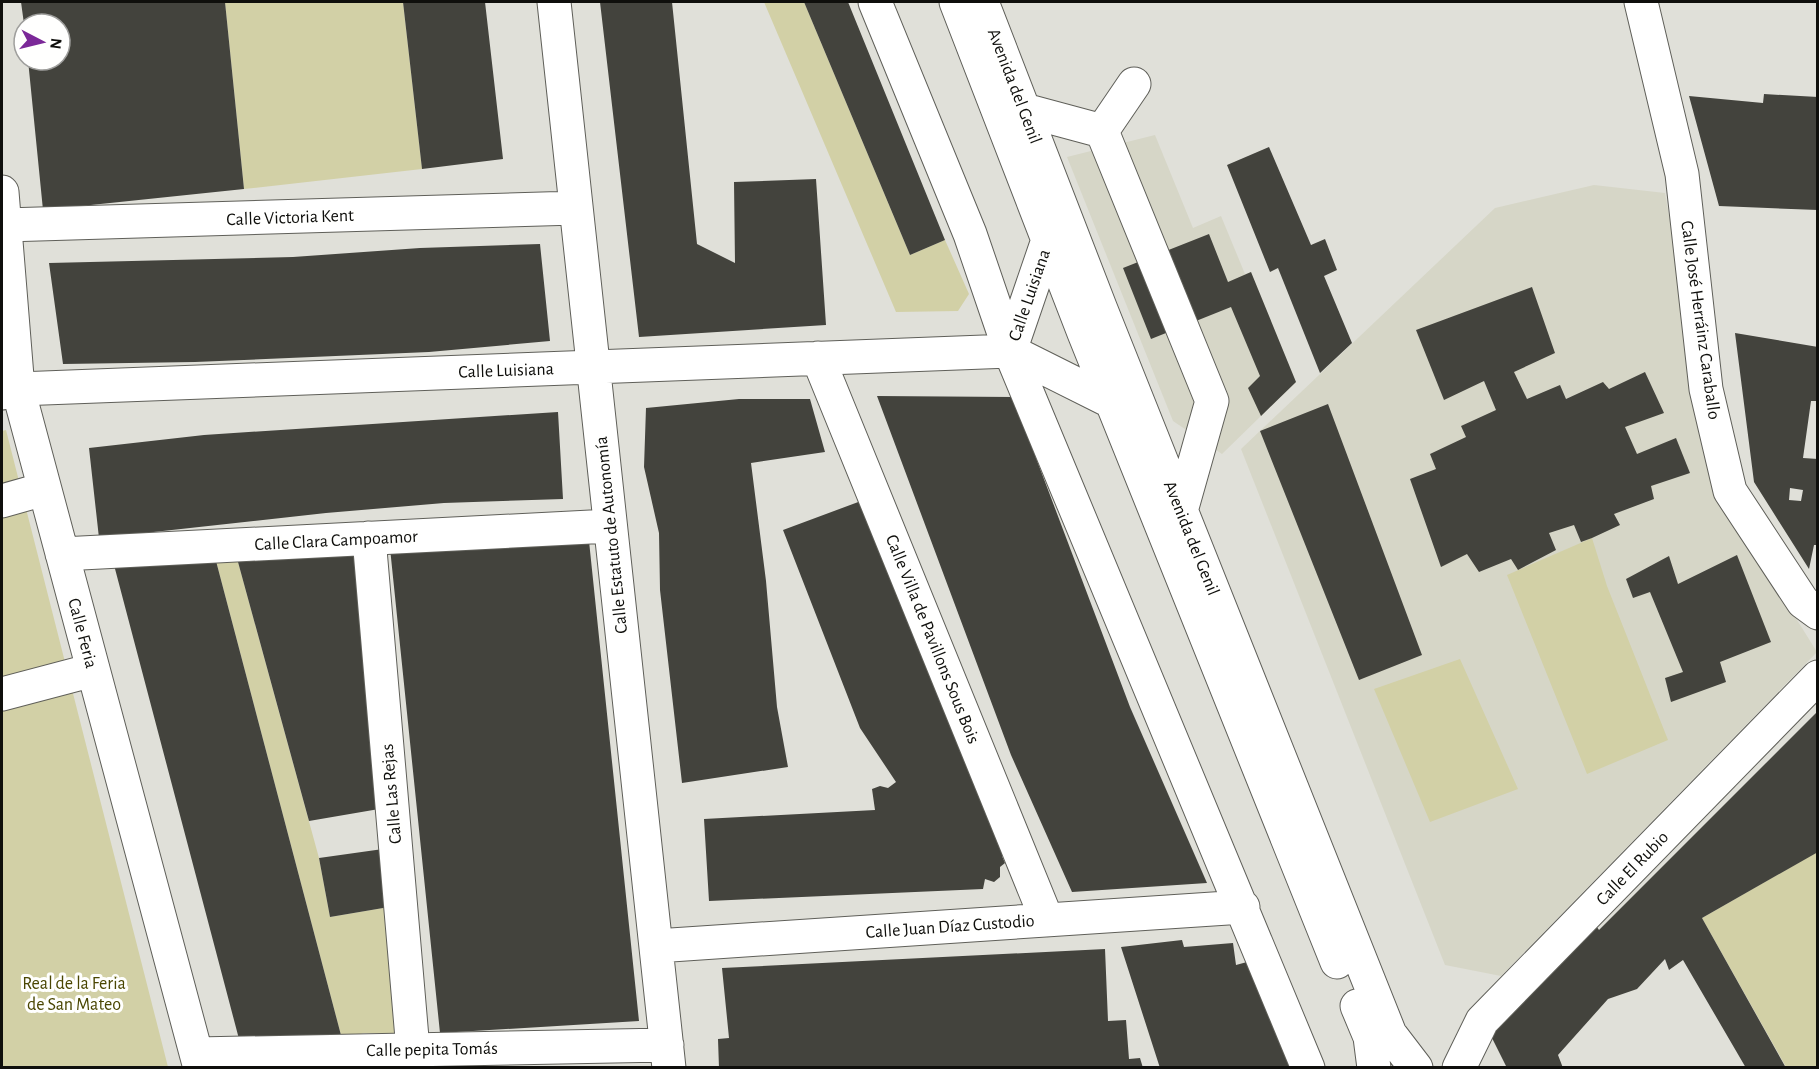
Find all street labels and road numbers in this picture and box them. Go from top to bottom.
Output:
street label: Avenida del Genil [984,26,1044,146]
street label: Calle Victoria Kent [226,207,354,229]
street label: Calle José Herráinz Caraballo [1677,220,1723,421]
street label: Calle Luisiana [1006,247,1054,343]
street label: Calle Luisiana [458,360,554,382]
street label: Calle Estatuto de Autonomía [593,435,631,635]
street label: Avenida del Genil [1160,479,1222,598]
street label: Calle Clara Campoamor [254,528,418,554]
street label: Calle Villa de Pavillons Sous Bois [882,532,982,746]
street label: Calle Feria [64,596,100,670]
street label: Calle Las Rejas [379,743,405,845]
street label: Calle El Rubio [1593,828,1672,909]
street label: Calle Juan Díaz Custodio [865,912,1035,942]
street label: Calle pepita Tomás [366,1040,498,1060]

